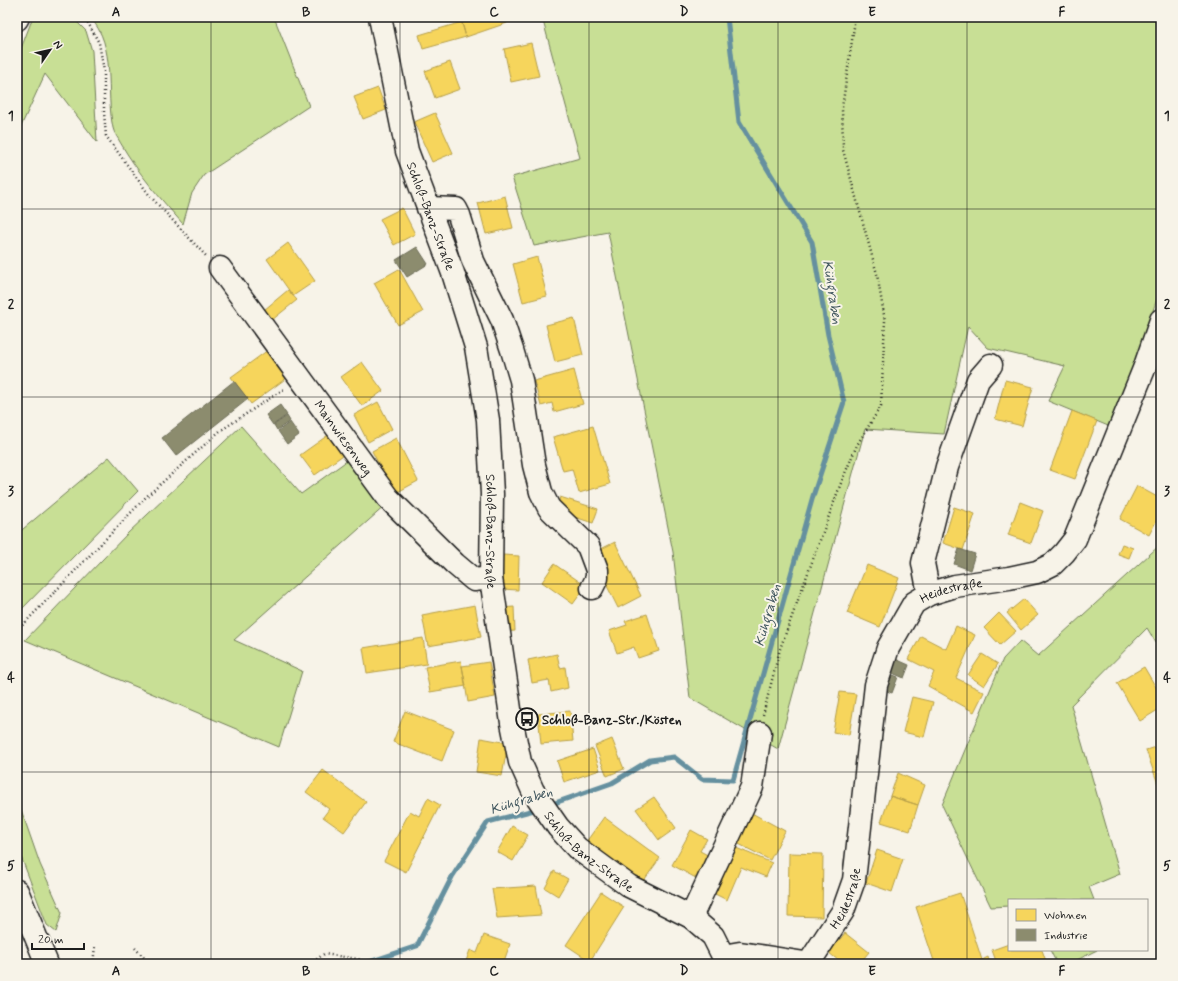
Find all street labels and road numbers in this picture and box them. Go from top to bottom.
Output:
street label: Schloß-Banz-Straße [402,160,458,273]
street label: Mainwiesenweg [310,397,376,479]
street label: Schloß-Banz-Straße [481,474,499,590]
street label: Heidestraße [917,575,984,608]
street label: Schloß-Banz-Straße [540,808,636,897]
street label: Heidestraße [827,867,865,933]

